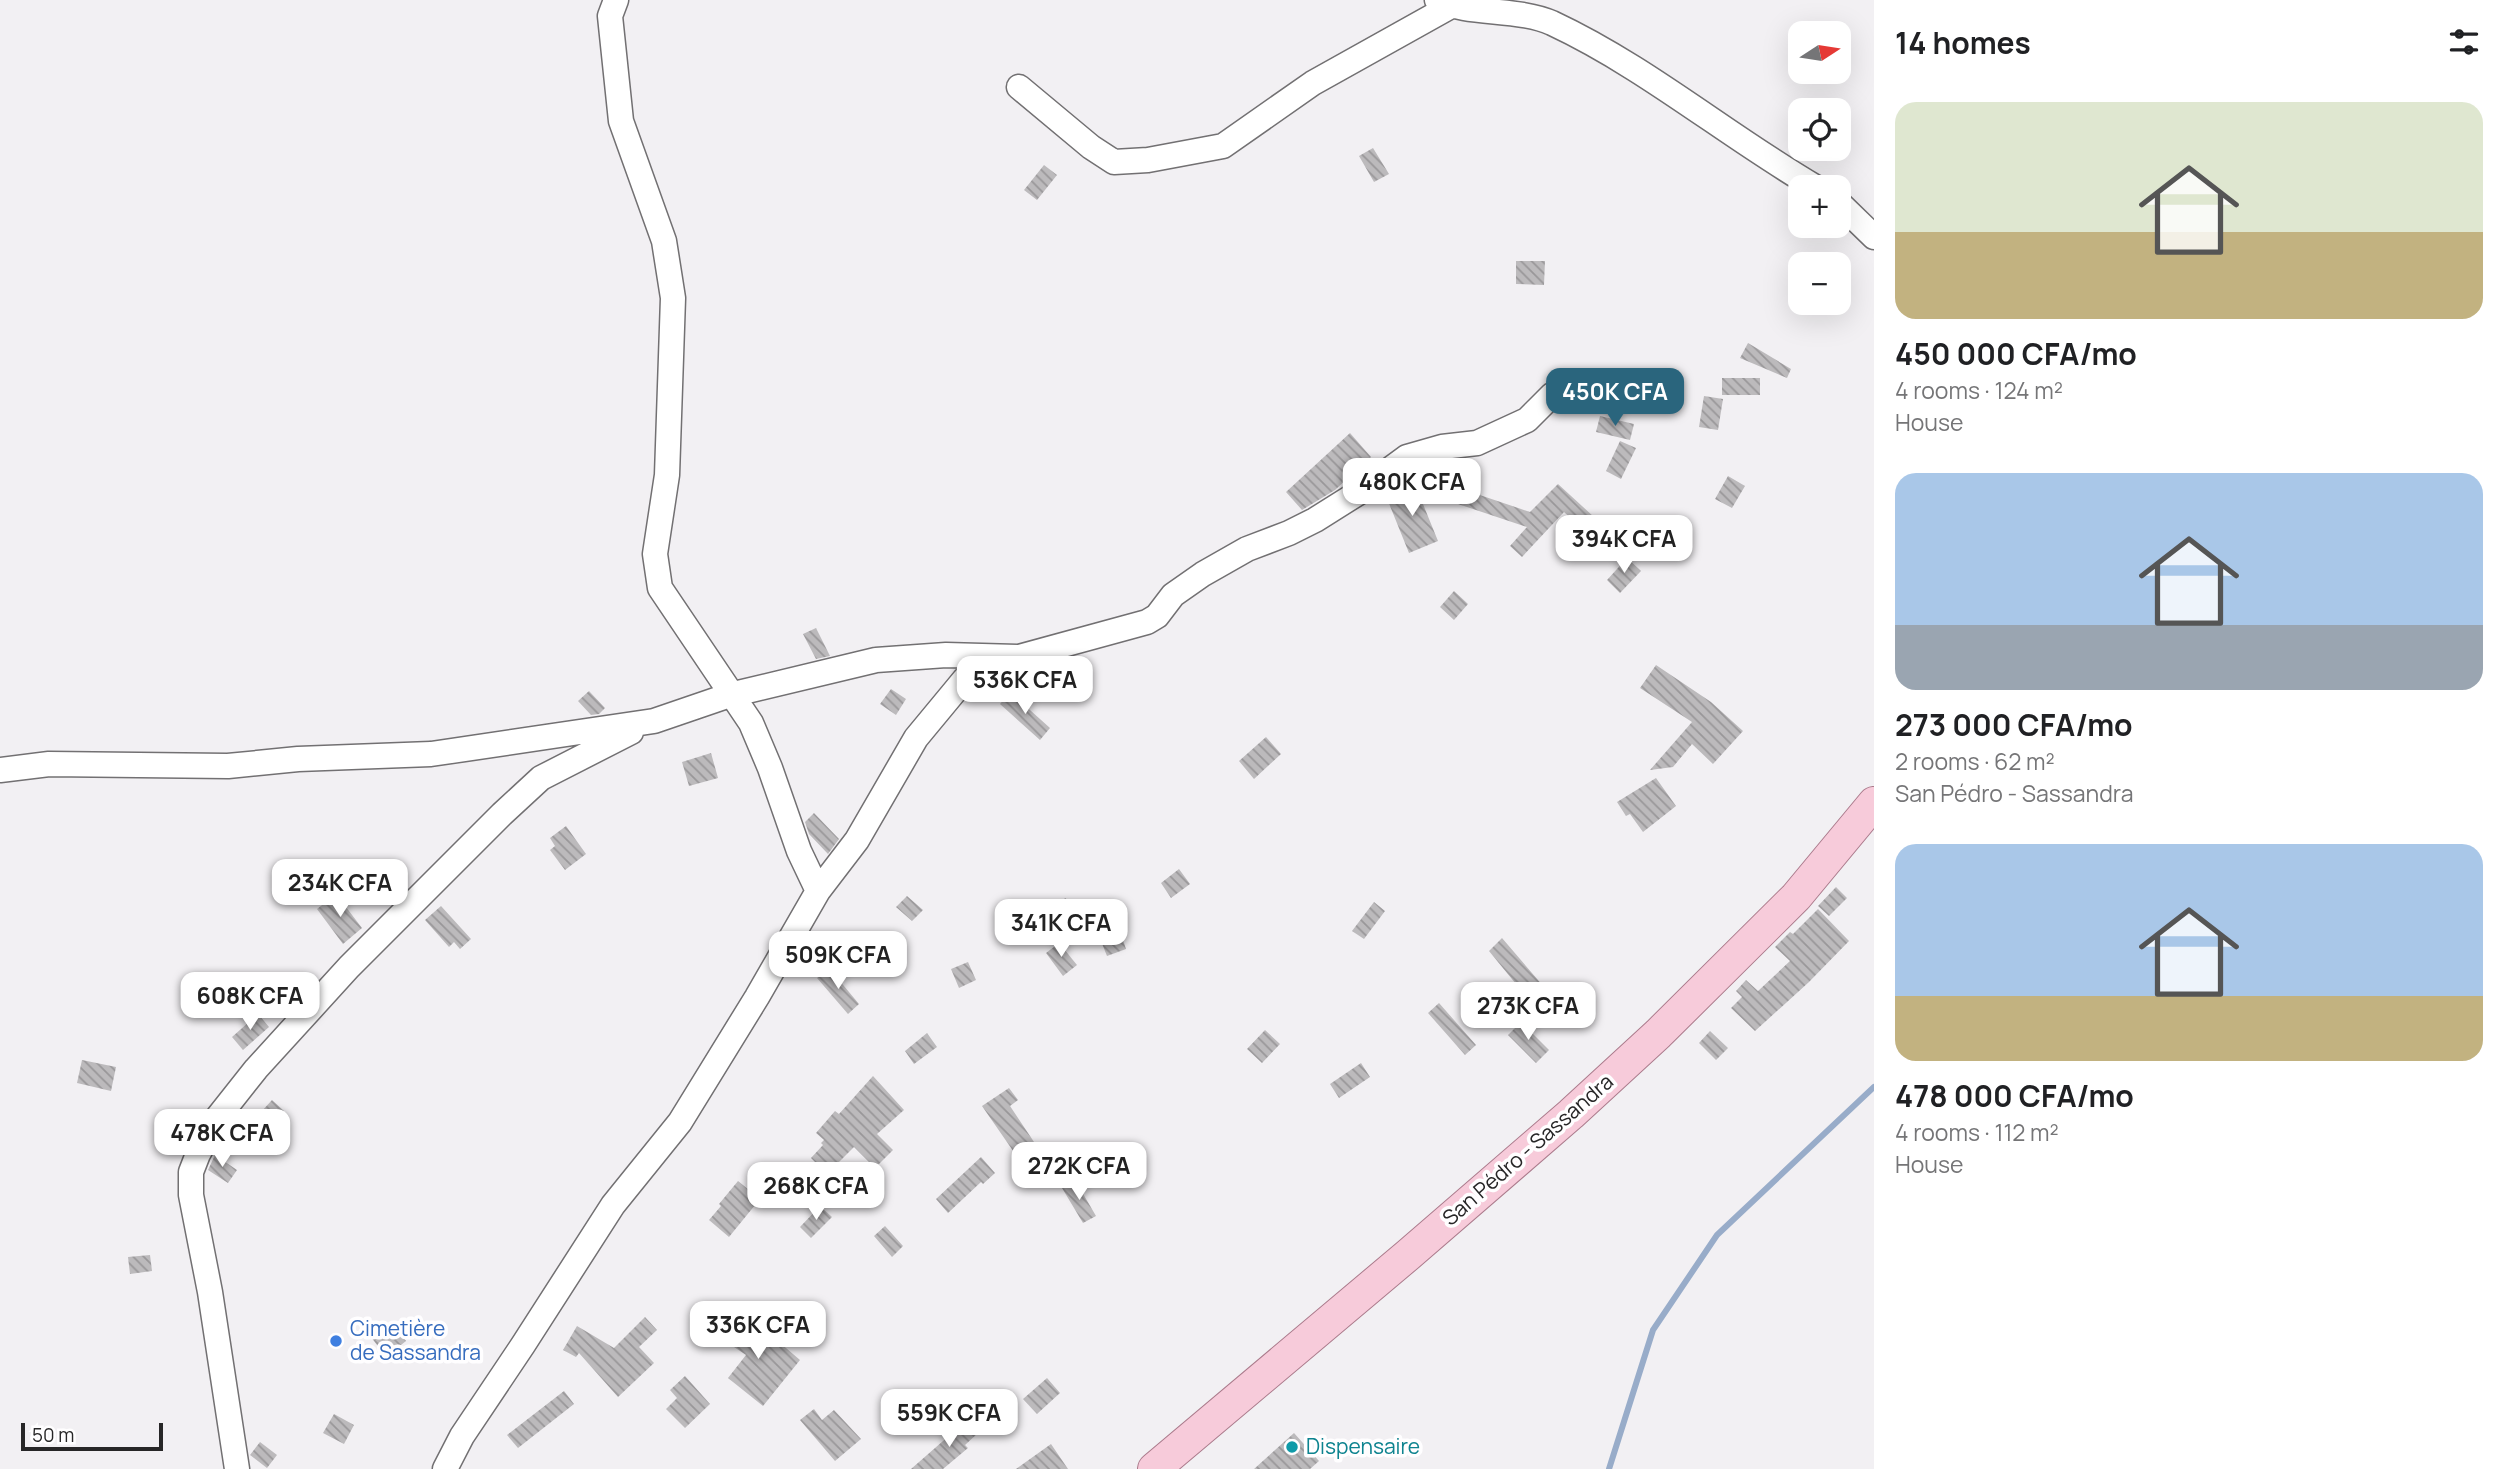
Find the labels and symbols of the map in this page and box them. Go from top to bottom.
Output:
north arrow [1788,21,1852,84]
pin: 450K CFA [1543,368,1687,428]
pin: 480K CFA [1340,458,1484,518]
pin: 394K CFA [1552,516,1696,575]
pin: 536K CFA [953,656,1097,716]
pin: 234K CFA [268,860,412,919]
pin: 341K CFA [989,900,1133,959]
pin: 509K CFA [766,932,910,991]
pin: 608K CFA [178,972,322,1032]
pin: 273K CFA [1456,982,1600,1042]
street label: San Pédro - Sassandra [1436,1067,1619,1231]
pin: 478K CFA [150,1110,294,1169]
pin: 272K CFA [1007,1142,1151,1202]
pin: 268K CFA [744,1162,888,1222]
pin: 336K CFA [686,1302,830,1361]
place label: Cimetière de Sassandra [350,1314,481,1366]
marker: Cimetière de Sassandra [328,1333,344,1349]
pin: 559K CFA [877,1390,1021,1449]
scale bar [21,1420,163,1452]
place label: Dispensaire [1306,1432,1420,1460]
marker: Dispensaire [1284,1439,1300,1455]

